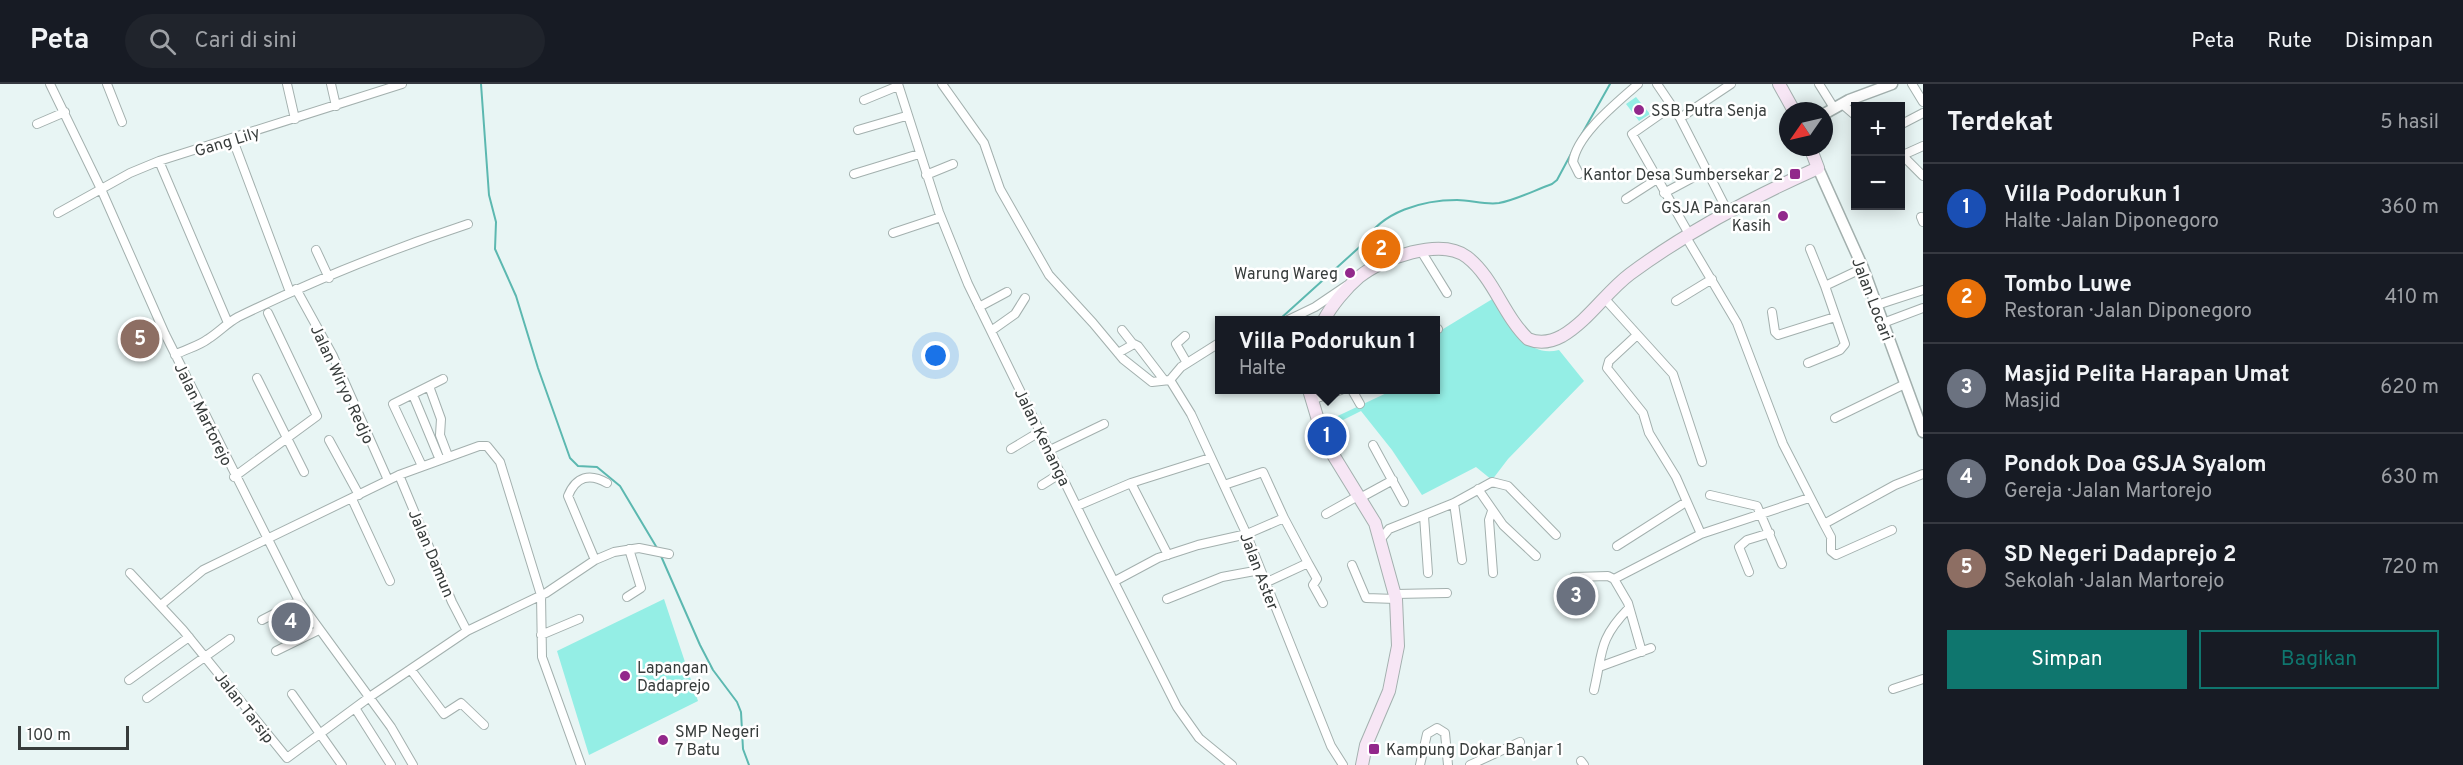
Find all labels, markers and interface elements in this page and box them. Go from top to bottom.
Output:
search box [125,14,545,68]
text: Peta [30,23,89,59]
icon: search [146,25,179,58]
text: Cari di sini [194,28,297,55]
text: Peta [2191,28,2234,55]
text: Rute [2267,28,2312,55]
text: Disimpan [2345,28,2433,55]
place label: SSB Putra Senja [1651,102,1767,122]
north arrow [1779,102,1833,156]
map controls [1851,102,1905,210]
button: + [1851,102,1905,156]
marker: SSB Putra Senja [1632,103,1646,117]
text: Terdekat [1947,107,2053,140]
text: 5 hasil [2380,110,2439,136]
street label: Gang Lily [192,124,263,162]
button: − [1851,156,1905,210]
place label: Kantor Desa Sumbersekar 2 [1583,166,1783,186]
marker: Kantor Desa Sumbersekar 2 [1788,167,1802,181]
text: Villa Podorukun 1 [2004,182,2182,209]
text: 1 [1963,195,1971,221]
text: 360 m [2381,195,2439,221]
place label: GSJA Pancaran Kasih [1661,199,1771,237]
marker: GSJA Pancaran Kasih [1776,209,1790,223]
text: Halte · Jalan Diponegoro [2004,209,2219,235]
pin: 2 [1362,226,1400,272]
street label: Jalan Locari [1846,255,1896,344]
place label: Warung Wareg [1234,265,1338,285]
marker: Warung Wareg [1343,266,1357,280]
text: Tombo Luwe [2004,272,2132,299]
text: 2 [1960,285,1973,311]
text: 410 m [2385,285,2439,311]
text: Restoran · Jalan Diponegoro [2004,299,2252,325]
pin: 5 [120,316,160,362]
popup [1215,316,1440,394]
street label: Jalan Wiryo Redjo [305,322,378,448]
text: Villa Podorukun 1 [1239,329,1416,356]
your location [921,341,950,370]
text: Halte [1239,356,1286,382]
street label: Jalan Martorejo [169,360,236,470]
text: Masjid Pelita Harapan Umat [2004,362,2289,389]
text: 3 [1961,375,1973,401]
text: 620 m [2380,375,2439,401]
street label: Jalan Kenanga [1009,386,1073,490]
text: Masjid [2004,389,2061,415]
pin: 1 [1308,414,1346,458]
text: Pondok Doa GSJA Syalom [2004,452,2267,479]
text: 4 [1960,465,1973,491]
text: 630 m [2381,465,2439,491]
text: Gereja · Jalan Martorejo [2004,479,2212,505]
street label: Jalan Damun [403,507,458,601]
street label: Jalan Aster [1234,530,1282,613]
text: SD Negeri Dadaprejo 2 [2004,542,2236,569]
text: 5 [1960,555,1973,581]
text: 720 m [2382,555,2439,581]
text: Sekolah · Jalan Martorejo [2004,569,2224,595]
pin: 3 [1556,574,1596,618]
pin: 4 [272,600,310,644]
button: Simpan [1947,630,2187,689]
button: Bagikan [2199,630,2439,689]
place label: Lapangan Dadaprejo [637,659,710,697]
street label: Jalan Tarsip [209,668,278,748]
marker: Lapangan Dadaprejo [618,669,632,683]
scale bar [18,723,129,750]
place label: SMP Negeri 7 Batu [675,723,759,761]
text: 100 m [27,726,71,746]
marker: SMP Negeri 7 Batu [656,733,670,747]
place label: Kampung Dokar Banjar 1 [1386,741,1563,761]
marker: Kampung Dokar Banjar 1 [1367,742,1381,756]

